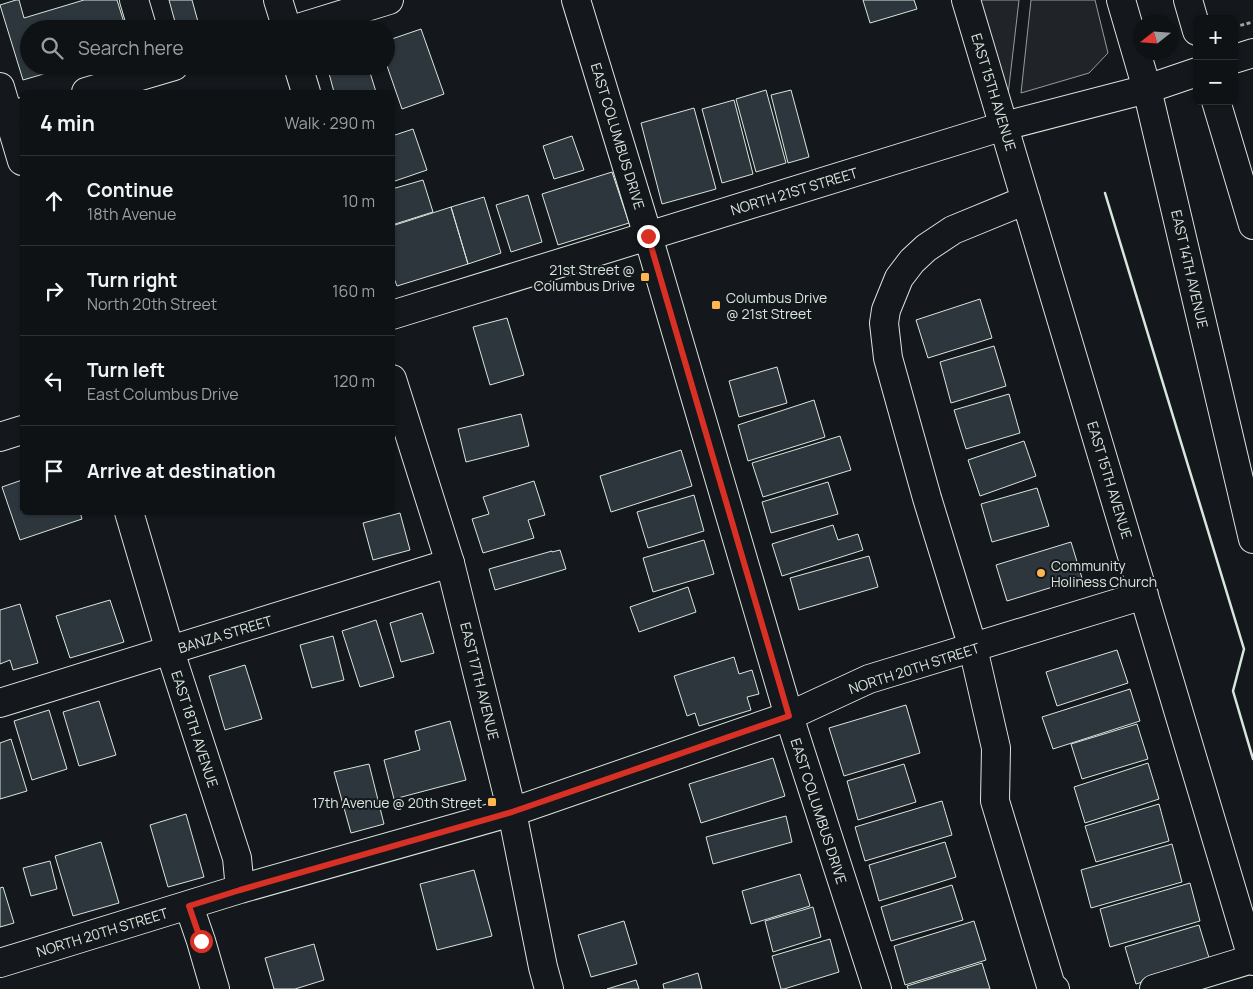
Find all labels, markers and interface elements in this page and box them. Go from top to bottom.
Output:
north arrow [1133,15,1178,60]
map controls [1193,15,1238,105]
button: + [1193,15,1238,60]
search box [20,20,395,75]
street label: EAST 15TH AVENUE [967,31,1021,153]
icon: search [38,34,66,62]
text: Search here [78,35,184,61]
street label: EAST COLUMBUS DRIVE [587,60,649,212]
button: − [1193,60,1238,105]
text: 4 min [40,109,95,137]
text: Walk · 290 m [285,112,375,134]
street label: NORTH 21ST STREET [728,162,861,219]
text: Continue [87,177,173,203]
icon: ahead [40,187,68,215]
text: 10 m [342,190,375,212]
text: 18th Avenue [87,203,176,225]
street label: EAST 14TH AVENUE [1167,208,1213,330]
route end [637,225,660,248]
place label: 21st Street @ Columbus Drive [534,260,635,295]
text: Turn right [87,267,177,293]
marker: 21st Street @ Columbus Drive [639,271,651,283]
icon: right [40,277,68,305]
text: 160 m [332,280,375,302]
place label: Columbus Drive @ 21st Street [726,288,827,323]
text: North 20th Street [87,293,217,315]
marker: Columbus Drive @ 21st Street [710,299,722,311]
text: Turn left [87,357,165,383]
icon: left [40,367,68,395]
text: 120 m [333,370,375,392]
text: East Columbus Drive [87,383,239,405]
street label: EAST 15TH AVENUE [1083,419,1137,541]
icon: arrive [40,457,68,485]
text: Arrive at destination [87,458,276,484]
place label: Community Holiness Church [1051,556,1157,591]
marker: Community Holiness Church [1035,567,1047,579]
street label: BANZA STREET [176,610,275,657]
street label: EAST 17TH AVENUE [456,620,504,742]
street label: NORTH 20TH STREET [846,638,983,698]
street label: EAST 18TH AVENUE [167,668,223,790]
street label: EAST COLUMBUS DRIVE [786,736,852,886]
place label: 17th Avenue @ 20th Street [312,793,482,812]
marker: 17th Avenue @ 20th Street [486,796,498,808]
street label: NORTH 20TH STREET [34,903,171,961]
route start [190,930,213,953]

